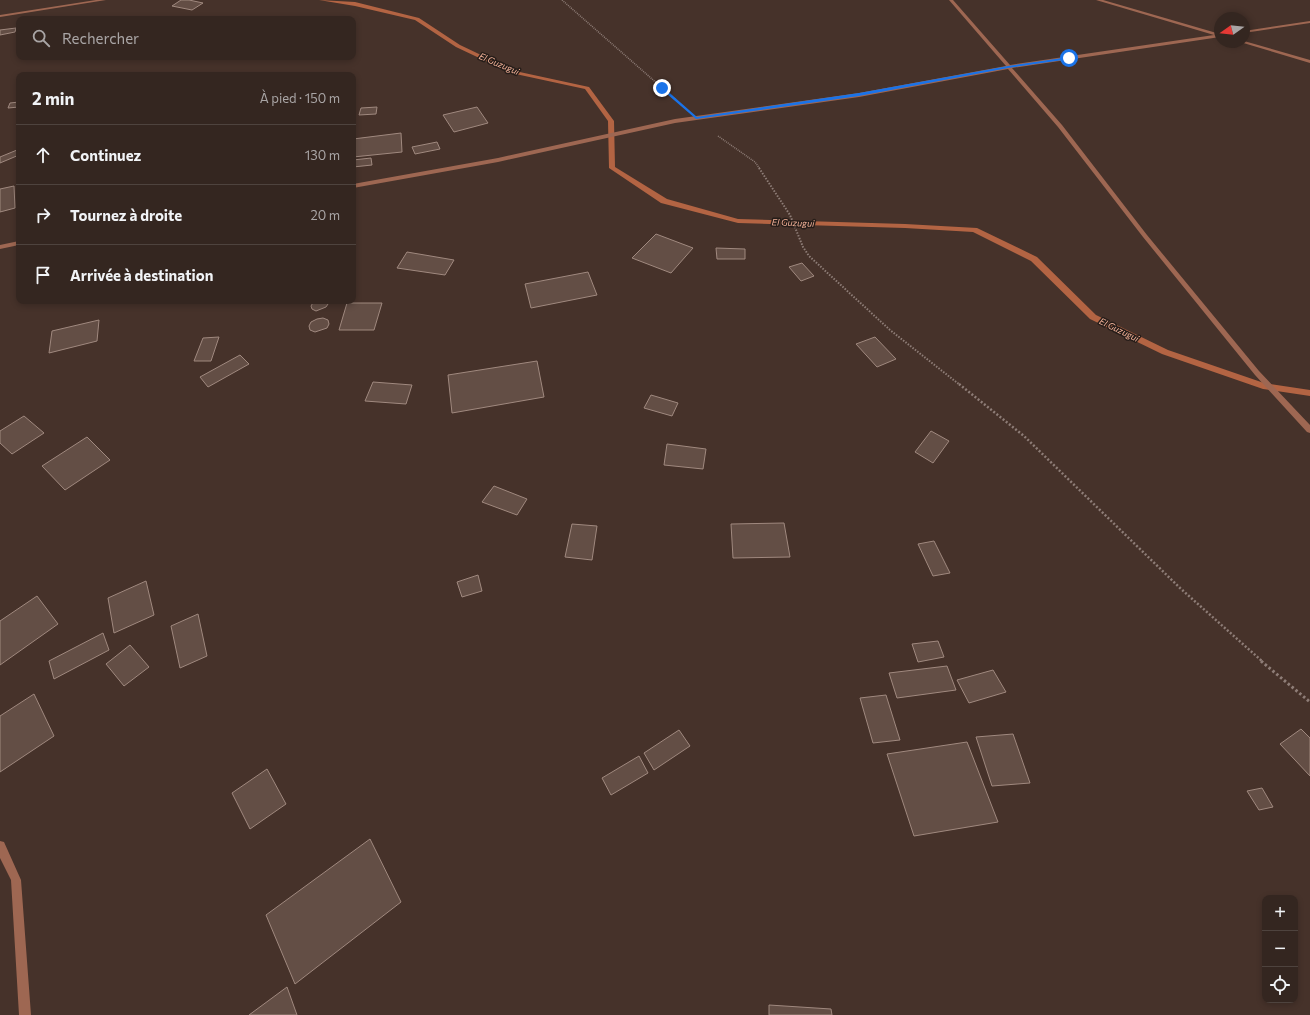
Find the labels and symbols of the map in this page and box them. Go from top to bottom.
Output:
north arrow [1214,12,1250,48]
route start [1060,49,1078,67]
water label: El Guzugui [477,50,522,77]
route end [653,79,671,97]
water label: El Guzugui [771,216,815,229]
water label: El Guzugui [1098,315,1141,344]

